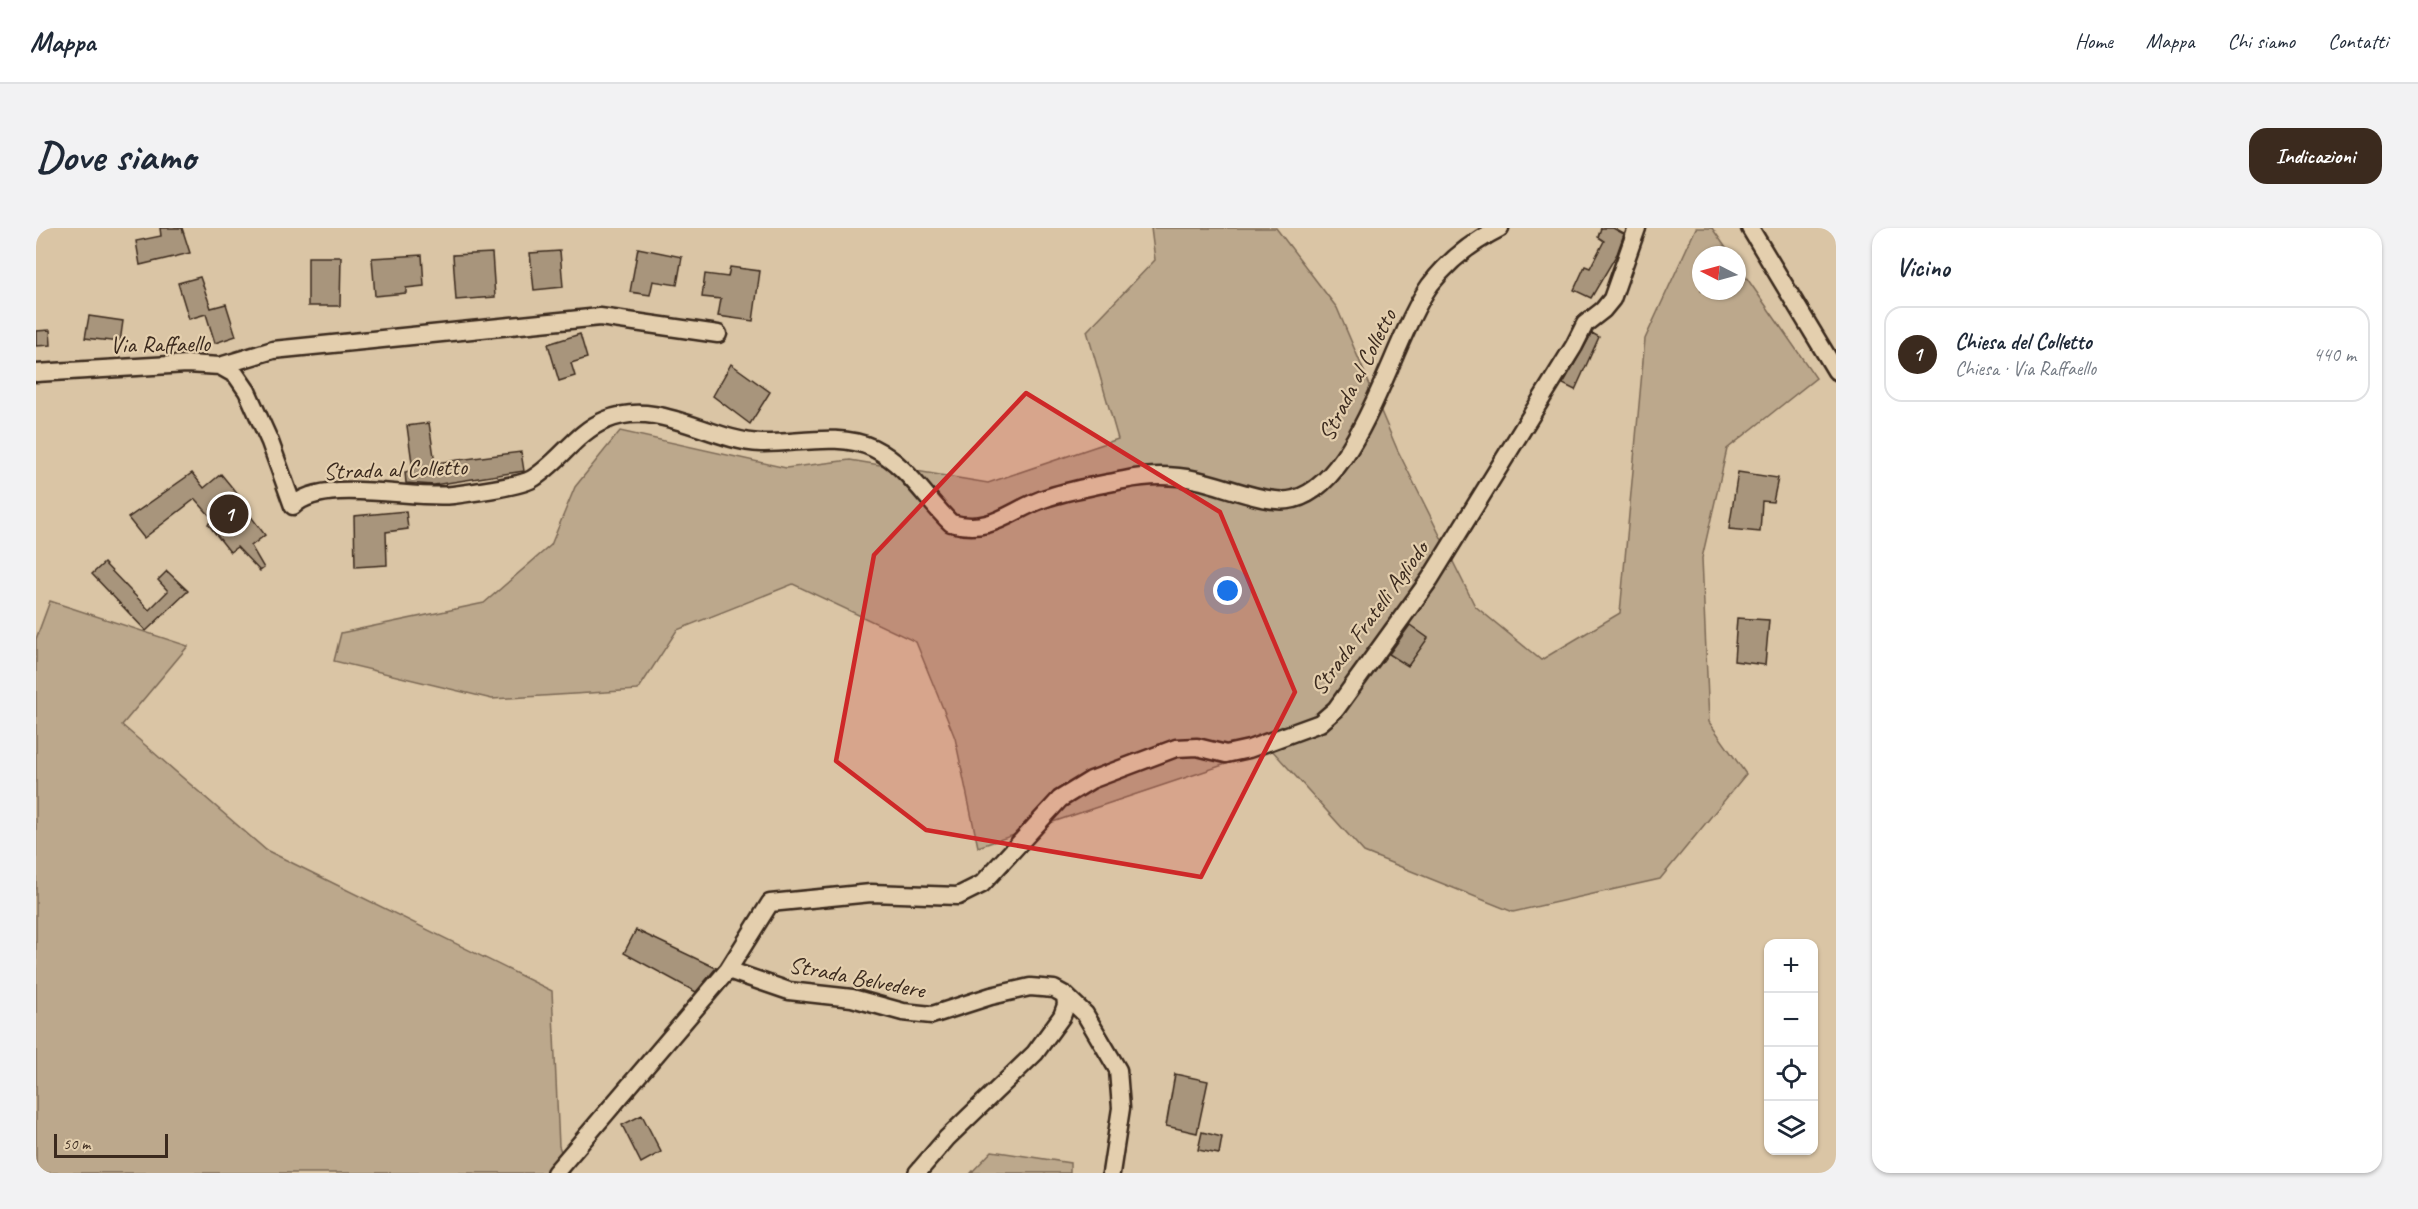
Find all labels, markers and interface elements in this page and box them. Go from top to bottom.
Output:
text: Mappa [30,24,96,59]
text: Home [2075,28,2113,54]
text: Mappa [2146,28,2194,54]
text: Chi siamo [2227,28,2295,54]
text: Contatti [2328,28,2388,54]
button: Indicazioni [2249,128,2382,184]
text: Dove siamo [36,130,195,183]
north arrow [1692,246,1746,300]
text: Vicino [1896,251,1950,284]
street label: Strada al Colletto [1311,303,1404,446]
street label: Via Raffaello [110,328,212,360]
text: Chiesa del Colletto [1955,328,2092,356]
text: 1 [1913,342,1922,367]
text: 440 m [2313,342,2356,367]
text: Chiesa · Via Raffaello [1955,356,2096,381]
street label: Strada al Colletto [323,451,469,487]
pin: 1 [210,492,248,536]
street label: Strada Fratelli Agliodo [1303,533,1436,701]
your location [1213,576,1242,605]
map controls [1764,939,1818,1155]
button: + [1764,939,1818,993]
street label: Strada Belvedere [786,949,930,1005]
button: − [1764,993,1818,1047]
button: locate [1764,1047,1818,1101]
button: layers [1764,1101,1818,1155]
scale bar [54,1131,168,1158]
text: 50 m [63,1134,90,1154]

